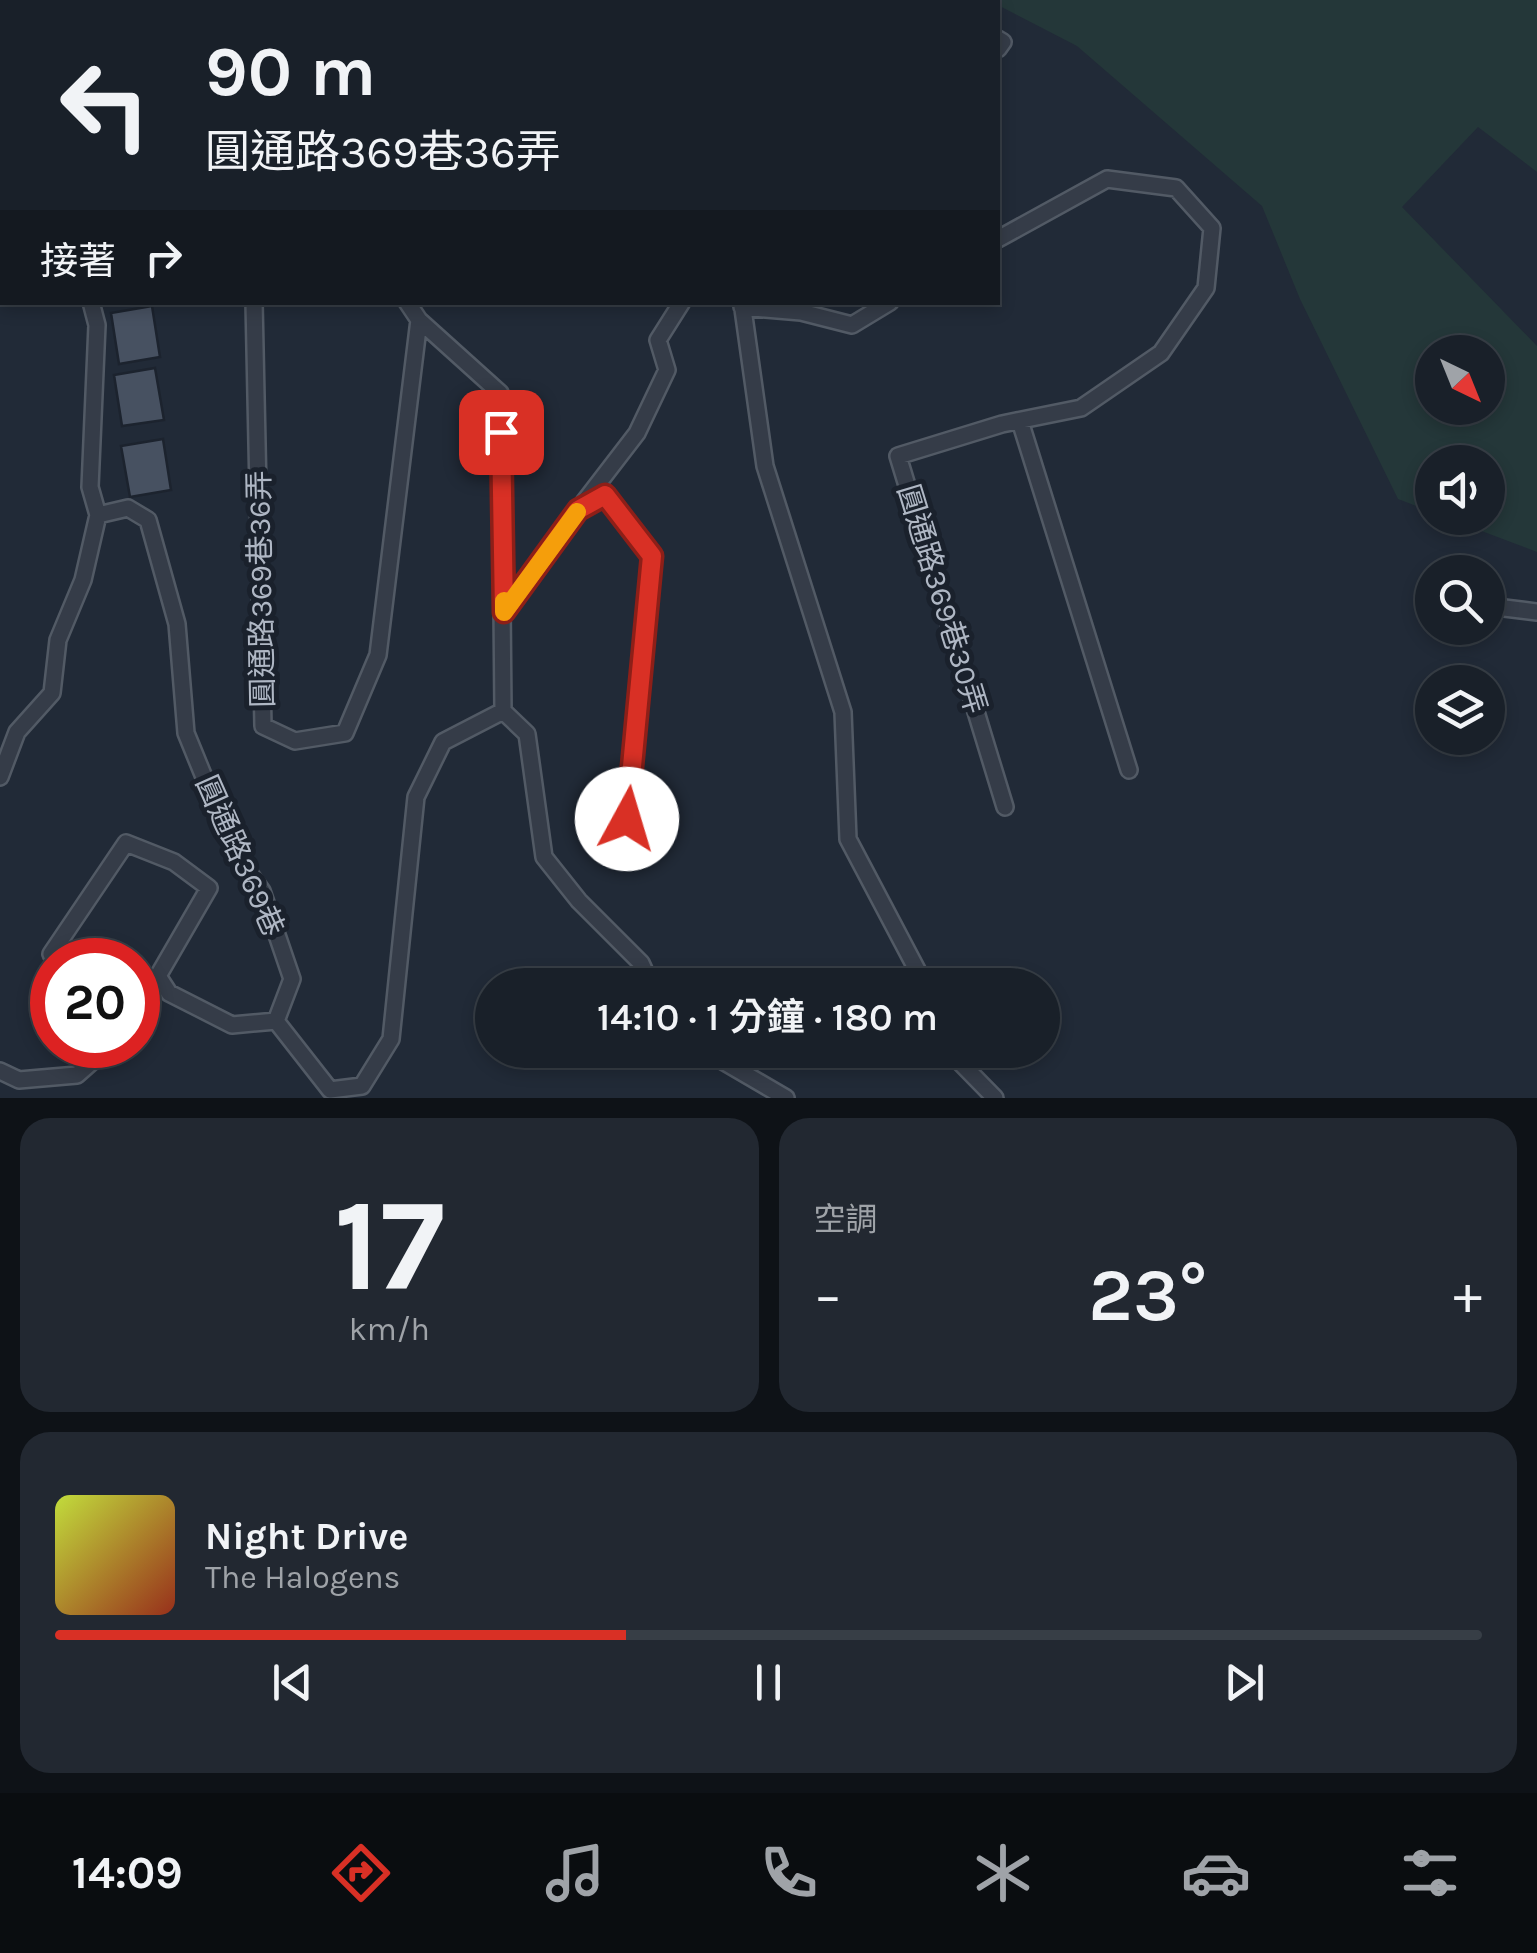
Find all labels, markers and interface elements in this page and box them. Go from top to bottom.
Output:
text: 90 m [205,31,376,113]
icon: left [40,40,170,170]
text: 圓通路369巷36弄 [205,126,561,178]
icon: right [136,230,191,285]
text: 接著 [40,239,116,284]
north arrow [1415,335,1505,425]
map controls [1415,335,1505,755]
pin [459,390,544,475]
icon: arrive [474,405,529,460]
button: sound [1415,445,1505,535]
street label: 圓通路369巷36弄 [241,470,281,708]
street label: 圓通路369巷30弄 [890,480,994,718]
button: search [1415,555,1505,645]
button: layers [1415,665,1505,755]
position arrow [575,767,679,871]
street label: 圓通路369巷 [189,770,291,942]
speed limit sign: 20 [30,938,160,1068]
text: 14:10 · 1 分鐘 · 180 m [597,995,938,1040]
text: 17 [334,1170,445,1322]
text: 空調 [814,1201,878,1238]
text: 23° [1088,1251,1207,1339]
text: − [814,1263,842,1327]
text: + [1453,1263,1482,1327]
text: km/h [349,1311,430,1348]
text: Night Drive [205,1514,408,1559]
text: The Halogens [205,1559,400,1596]
icon: previous [265,1655,320,1710]
icon: pause [741,1655,796,1710]
icon: next [1217,1655,1272,1710]
icon: directions [326,1838,396,1908]
icon: music [540,1838,610,1908]
icon: phone [754,1838,824,1908]
icon: climate [968,1838,1038,1908]
icon: car [1181,1838,1251,1908]
icon: filters [1395,1838,1465,1908]
text: 14:09 [72,1847,183,1899]

